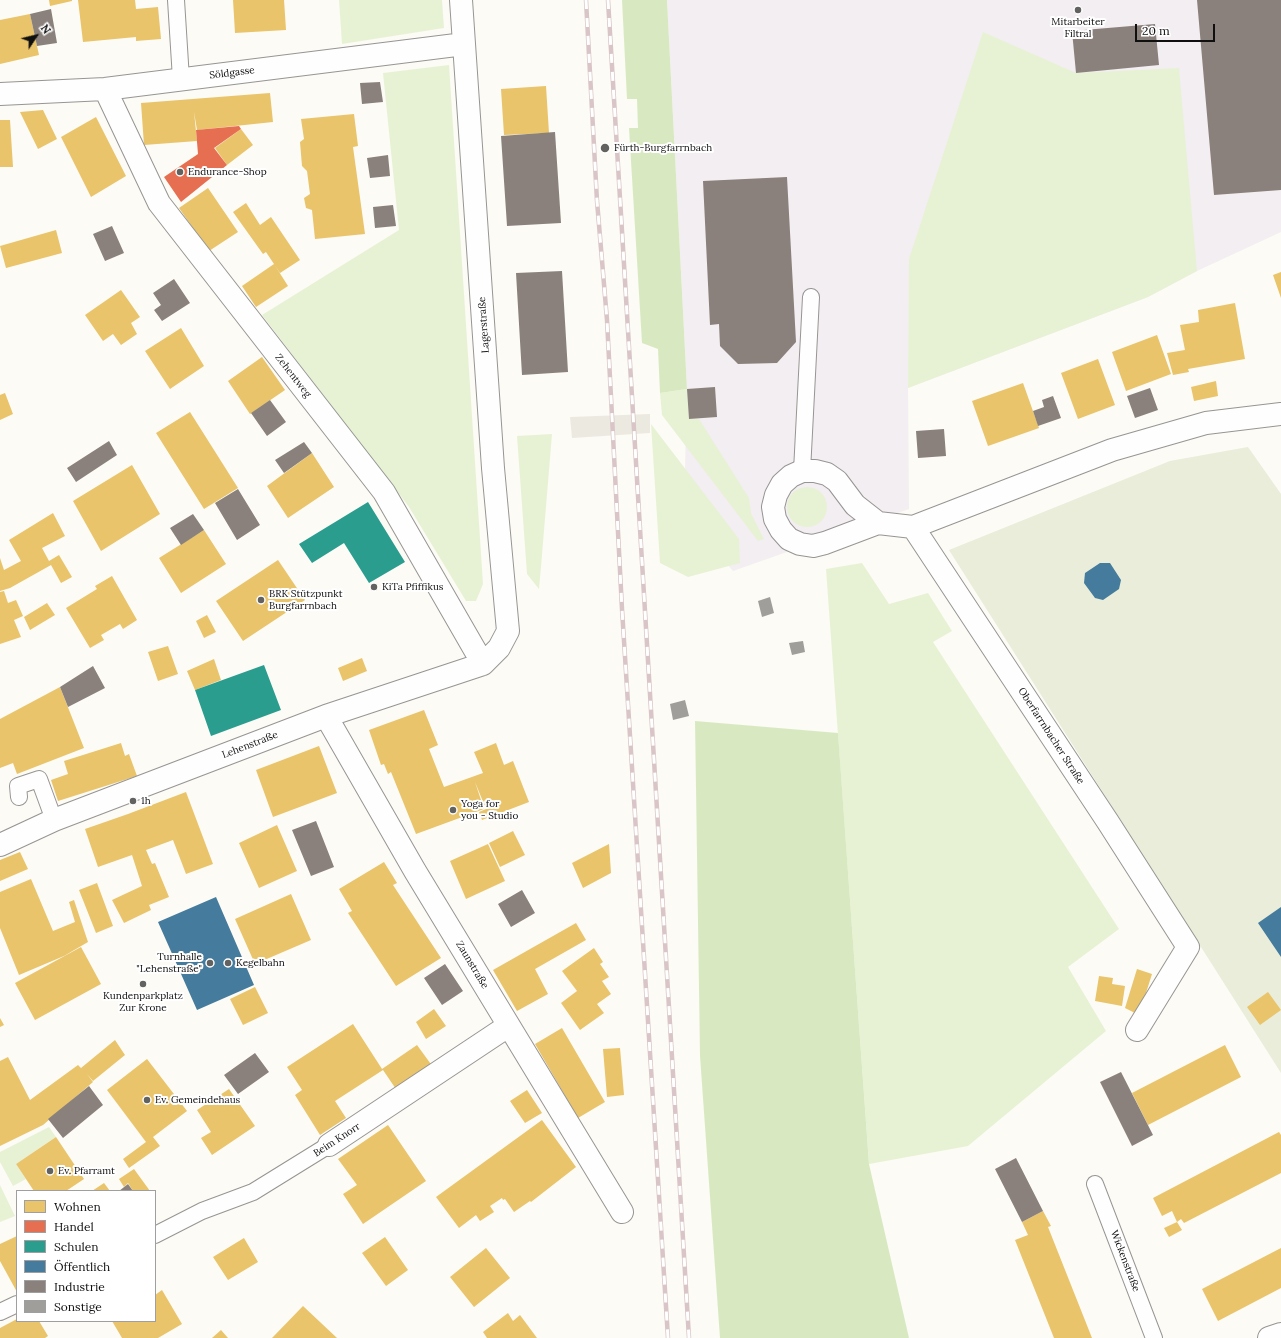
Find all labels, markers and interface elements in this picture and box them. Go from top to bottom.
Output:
marker: Mitarbeiter Filtral [1073,5,1083,15]
north arrow [16,16,56,56]
place label: Mitarbeiter Filtral [1051,16,1105,40]
scale bar [1137,16,1217,42]
text: N [38,22,54,37]
text: 20 m [1142,23,1170,38]
street label: Söldgasse [209,64,255,82]
marker: Fürth-Burgfarrnbach [599,142,611,154]
place label: Fürth-Burgfarrnbach [614,142,712,154]
place label: Endurance-Shop [188,166,267,178]
marker: Endurance-Shop [175,167,185,177]
street label: Lagerstraße [476,296,492,354]
street label: Zehentweg [272,352,314,400]
place label: KiTa Pfiffikus [382,581,443,593]
marker: KiTa Pfiffikus [369,582,379,592]
place label: BRK Stützpunkt Burgfarrnbach [269,588,343,612]
marker: BRK Stützpunkt Burgfarrnbach [256,595,266,605]
street label: Oberfarrnbacher Straße [1015,686,1087,786]
street label: Lehenstraße [220,729,280,761]
place label: 1h [141,795,151,807]
marker: 1h [128,796,138,806]
place label: Yoga for you - Studio [461,798,518,822]
marker: Yoga for you - Studio [448,805,458,815]
street label: Zaunstraße [453,939,491,991]
place label: Turnhalle "Lehenstraße" [136,951,202,974]
place label: Kegelbahn [236,957,285,969]
marker: Turnhalle "Lehenstraße" [205,958,215,968]
marker: Kegelbahn [223,958,233,968]
marker: Kundenparkplatz Zur Krone [138,979,148,989]
place label: Kundenparkplatz Zur Krone [103,990,183,1014]
place label: Ev. Gemeindehaus [155,1094,240,1106]
marker: Ev. Gemeindehaus [142,1095,152,1105]
street label: Beim Knorr [311,1120,363,1160]
place label: Ev. Pfarramt [58,1165,115,1177]
marker: Ev. Pfarramt [45,1166,55,1176]
legend [16,1190,156,1322]
text: Wohnen [54,1199,101,1214]
text: Handel [54,1219,94,1234]
street label: Wickenstraße [1108,1229,1142,1293]
text: Schulen [54,1239,99,1254]
text: Öffentlich [54,1259,110,1274]
text: Industrie [54,1279,105,1294]
text: Sonstige [54,1299,102,1314]

